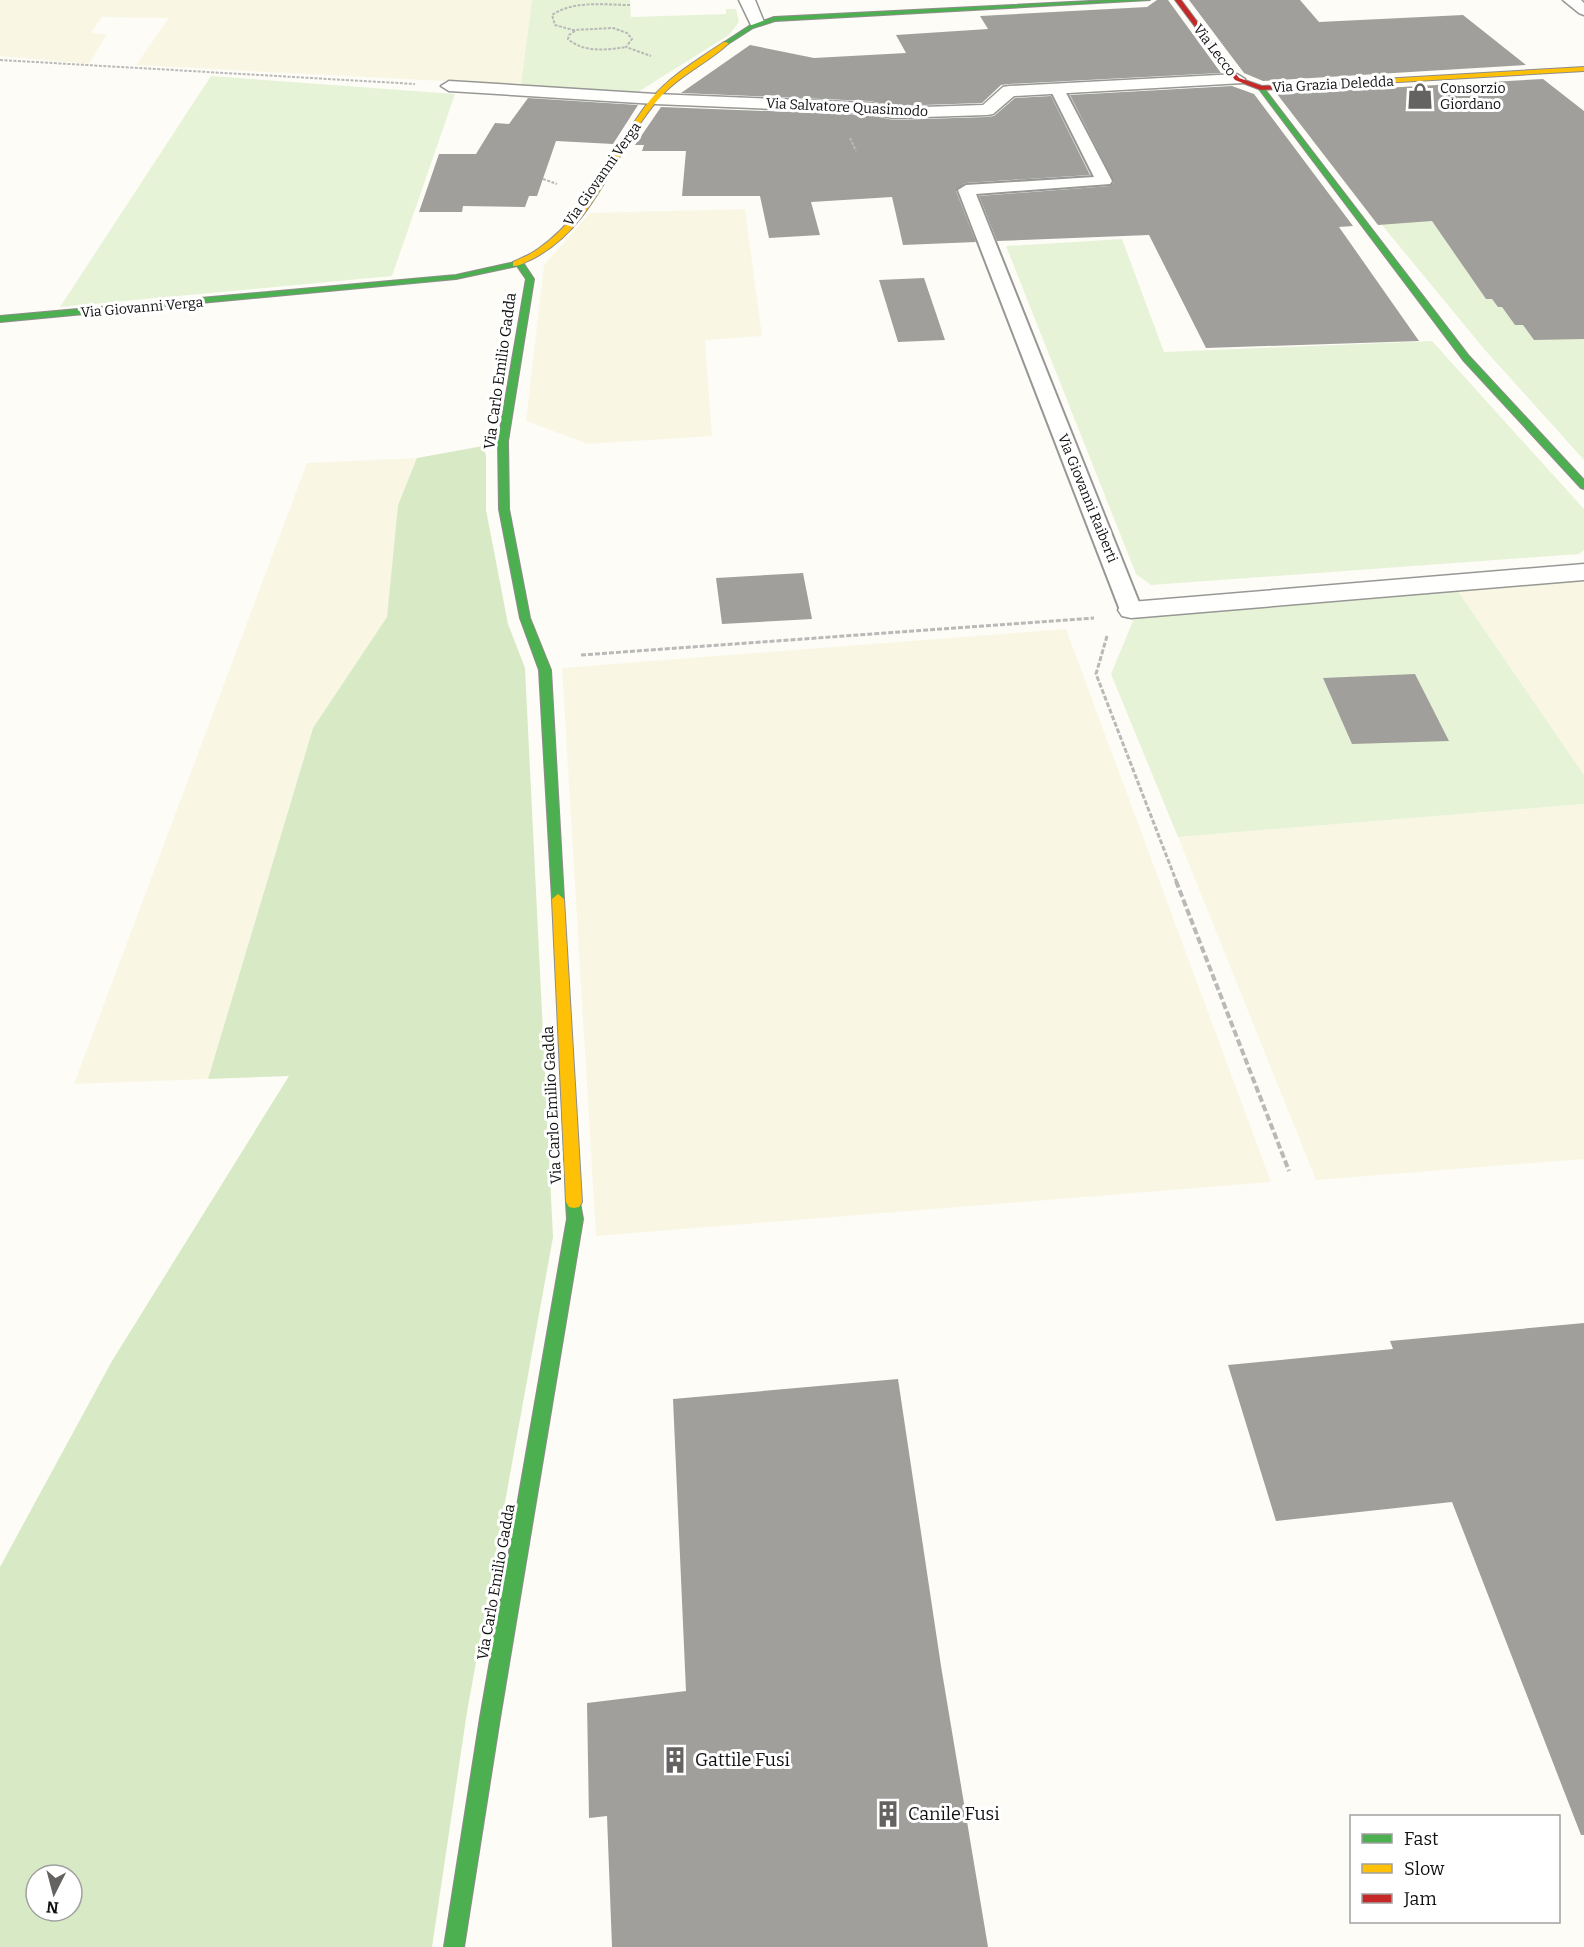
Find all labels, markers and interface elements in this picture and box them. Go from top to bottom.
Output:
street label: Via Lecco [1190,21,1240,80]
street label: Via Grazia Deledda [1272,73,1395,96]
place label: Consorzio Giordano [1440,80,1505,113]
shop icon: Consorzio Giordano [1405,81,1435,111]
street label: Via Salvatore Quasimodo [765,95,929,120]
street label: Via Giovanni Verga [560,119,645,229]
street label: Via Carlo Emilio Gadda [480,291,520,451]
street label: Via Giovanni Verga [80,294,204,321]
street label: Via Giovanni Raiberti [1054,431,1121,565]
street label: Via Carlo Emilio Gadda [539,1025,565,1185]
street label: Via Carlo Emilio Gadda [473,1502,519,1662]
building icon: Gattile Fusi [660,1745,690,1775]
place label: Gattile Fusi [695,1749,790,1771]
building icon: Canile Fusi [873,1799,903,1829]
place label: Canile Fusi [908,1803,1000,1825]
legend [1350,1815,1560,1923]
text: Fast [1404,1828,1439,1850]
text: Slow [1404,1858,1445,1880]
north arrow [24,1863,84,1923]
text: Jam [1403,1888,1437,1910]
text: N [45,1897,60,1918]

